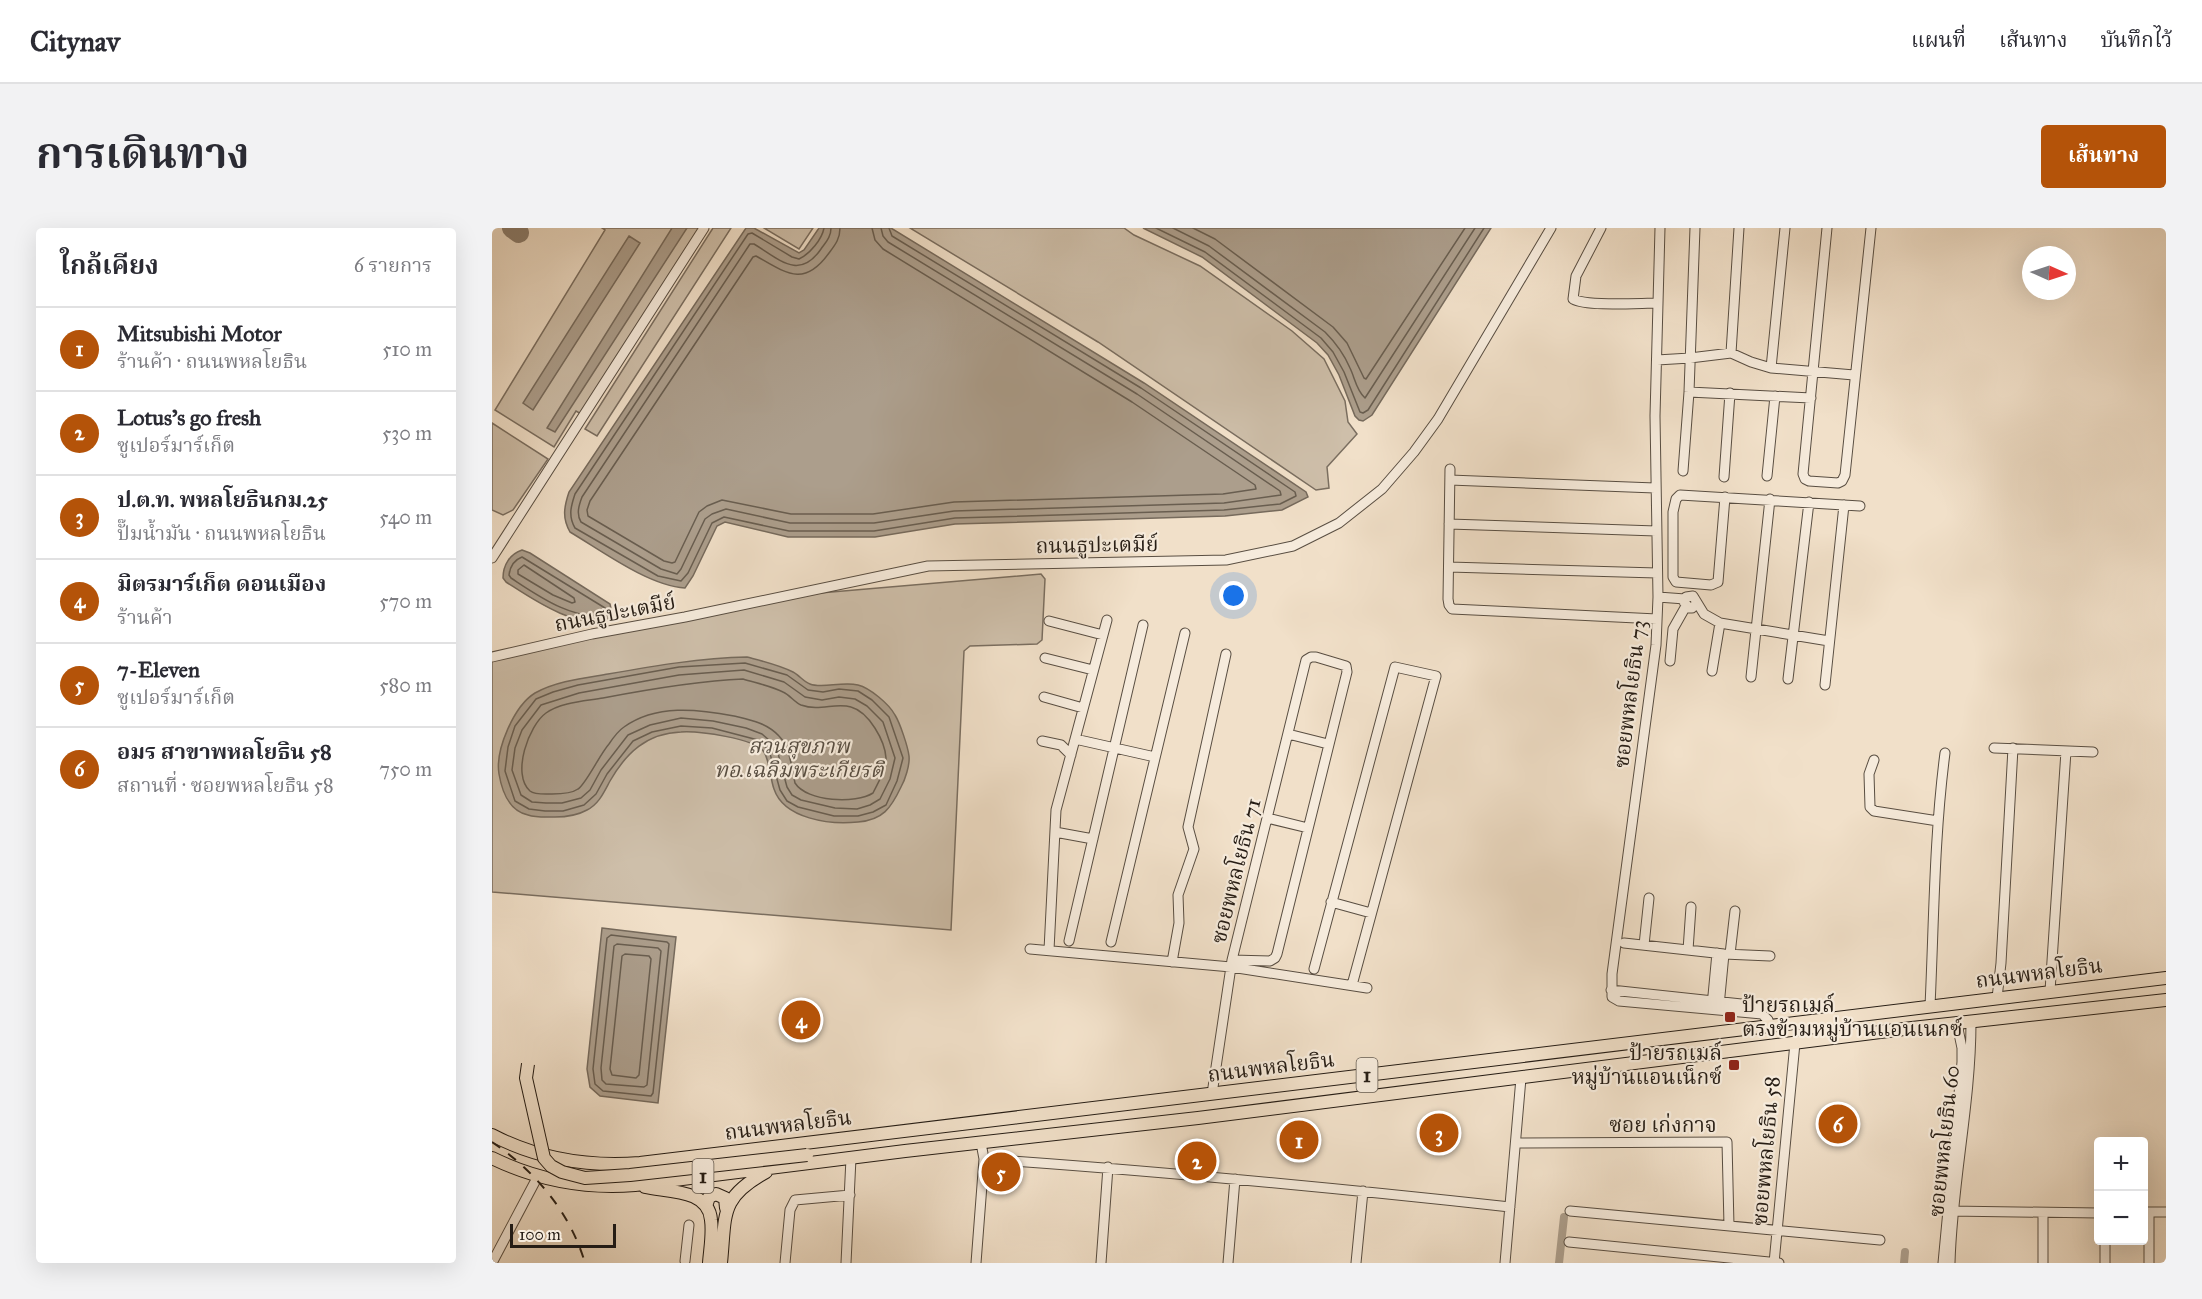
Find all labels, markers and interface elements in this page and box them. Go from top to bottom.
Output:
text: Citynav [30,24,120,59]
text: แผนที่ [1911,27,1966,53]
text: เส้นทาง [1999,27,2067,53]
text: บันทึกไว้ [2100,27,2172,53]
button: เส้นทาง [2041,125,2166,188]
text: การเดินทาง [36,128,249,180]
north arrow [2022,246,2076,300]
text: ใกล้เคียง [60,249,159,281]
text: 6 รายการ [354,253,432,277]
text: Mitsubishi Motor [117,320,282,347]
text: 1 [76,337,83,361]
text: 510 m [382,337,432,361]
text: ร้านค้า · ถนนพหลโยธิน [117,349,307,373]
text: Lotus's go fresh [117,404,261,431]
text: 2 [75,421,84,445]
text: 530 m [382,421,432,445]
text: ซูเปอร์มาร์เก็ต [117,433,235,457]
text: ป.ต.ท. พหลโยธินกม.25 [117,486,328,513]
text: 3 [76,505,84,529]
text: 540 m [379,505,432,529]
text: ปั๊มน้ำมัน · ถนนพหลโยธิน [117,521,326,545]
street label: ถนนธูปะเตมีย์ [1035,531,1159,559]
text: มิตรมาร์เก็ต ดอนเมือง [117,570,326,597]
your location [1219,581,1248,610]
text: 4 [74,589,85,613]
text: 570 m [379,589,432,613]
street label: ถนนธูปะเตมีย์ [552,589,678,637]
text: ร้านค้า [117,605,172,629]
street label: ซอยพหลโยธิน 73 [1606,618,1652,769]
text: 7-Eleven [117,656,200,683]
text: 5 [75,673,84,697]
text: 580 m [379,673,432,697]
text: ซูเปอร์มาร์เก็ต [117,685,235,709]
park label: สวนสุขภาพ ทอ.เฉลิมพระเกียรติ [714,733,885,783]
text: อมร สาขาพหลโยธิน 58 [117,738,332,765]
text: 6 [74,757,85,781]
text: 750 m [379,757,432,781]
text: สถานที่ · ซอยพหลโยธิน 58 [117,773,334,797]
street label: ซอยพหลโยธิน 71 [1203,795,1267,946]
street label: ถนนพหลโยธิน [1974,950,2104,994]
place label: ป้ายรถเมล์ ตรงข้ามหมู่บ้านแอนเนกซ์ [1742,992,1963,1042]
pin: 4 [782,998,820,1042]
marker: ป้ายรถเมล์ ตรงข้ามหมู่บ้านแอนเนกซ์ [1723,1010,1737,1024]
place label: ป้ายรถเมล์ หมู่บ้านแอนเน็กซ์ [1571,1040,1722,1090]
street label: ถนนพหลโยธิน [1206,1044,1336,1088]
road number: 1 [1356,1058,1378,1092]
marker: ป้ายรถเมล์ หมู่บ้านแอนเน็กซ์ [1727,1058,1741,1072]
street label: ซอยพหลโยธิน 60 [1921,1064,1965,1218]
street label: ซอยพหลโยธิน 58 [1745,1075,1785,1227]
street label: ถนนพหลโยธิน [723,1102,853,1146]
pin: 6 [1818,1102,1858,1146]
pin: 3 [1420,1110,1458,1156]
street label: ซอย เก่งกาจ [1609,1112,1717,1138]
pin: 1 [1280,1118,1318,1162]
map controls [2094,1137,2148,1245]
button: + [2094,1137,2148,1191]
pin: 2 [1178,1138,1216,1184]
pin: 5 [982,1150,1020,1194]
road number: 1 [692,1159,714,1193]
button: − [2094,1191,2148,1245]
scale bar [510,1221,616,1248]
text: 100 m [519,1225,561,1244]

